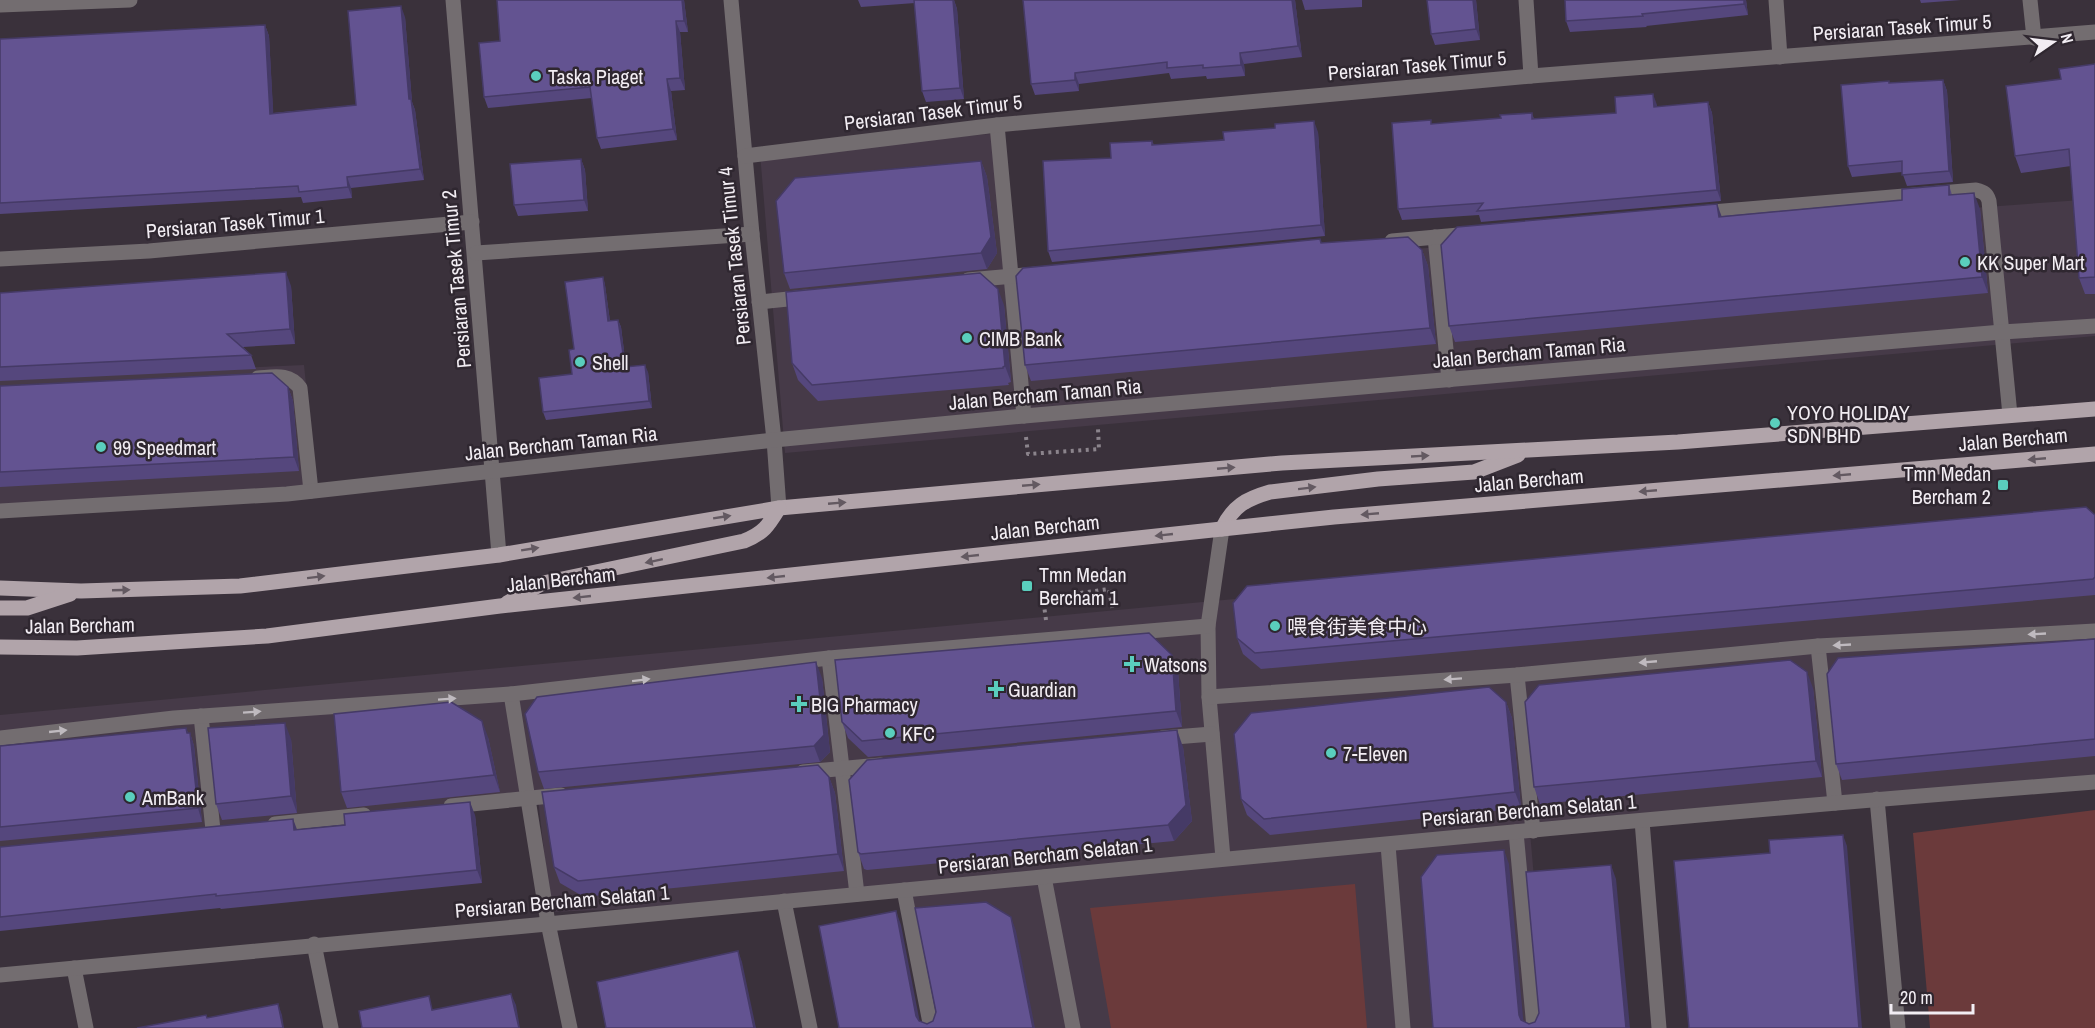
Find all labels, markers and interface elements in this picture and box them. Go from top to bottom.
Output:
street label: Persiaran Tasek Timur 5 [1812,7,1992,47]
north arrow [2023,12,2083,72]
text: N [2056,31,2079,46]
street label: Persiaran Tasek Timur 5 [1327,44,1507,86]
place label: Taska Piaget [548,63,644,90]
marker: Taska Piaget [529,69,543,83]
street label: Persiaran Tasek Timur 5 [843,88,1023,136]
street label: Persiaran Tasek Timur 4 [711,166,757,346]
street label: Persiaran Tasek Timur 2 [435,189,477,369]
street label: Persiaran Tasek Timur 1 [145,202,325,244]
place label: KK Super Mart [1977,249,2085,276]
marker: KK Super Mart [1958,255,1972,269]
place label: CIMB Bank [979,325,1063,352]
street label: Jalan Bercham Taman Ria [1432,330,1626,374]
marker: CIMB Bank [960,331,974,345]
place label: Shell [592,349,628,376]
marker: Shell [573,355,587,369]
street label: Jalan Bercham Taman Ria [948,372,1142,416]
place label: YOYO HOLIDAY SDN BHD [1787,399,1910,449]
marker: YOYO HOLIDAY SDN BHD [1768,416,1782,430]
street label: Jalan Bercham Taman Ria [463,419,659,467]
street label: Jalan Bercham [1957,421,2069,457]
place label: 99 Speedmart [113,434,216,461]
marker: 99 Speedmart [94,440,108,454]
one-way arrow [1411,451,1430,460]
one-way arrow [2027,454,2046,463]
place label: Tmn Medan Bercham 2 [1904,460,1991,510]
street label: Jalan Bercham [1473,462,1585,498]
one-way arrow [1216,463,1235,473]
one-way arrow [1833,470,1852,480]
marker: Tmn Medan Bercham 2 [1996,478,2010,492]
one-way arrow [1022,480,1041,490]
one-way arrow [1298,483,1317,493]
one-way arrow [1639,486,1658,496]
one-way arrow [828,498,847,508]
street label: Jalan Bercham [989,508,1101,546]
one-way arrow [1360,509,1379,519]
one-way arrow [713,513,732,522]
one-way arrow [1155,530,1174,540]
one-way arrow [521,545,540,554]
one-way arrow [961,551,980,561]
one-way arrow [644,557,663,566]
street label: Jalan Bercham [505,560,617,598]
place label: Tmn Medan Bercham 1 [1039,561,1127,611]
one-way arrow [306,572,325,581]
one-way arrow [767,572,786,582]
marker: Tmn Medan Bercham 1 [1020,579,1034,593]
one-way arrow [112,585,131,594]
one-way arrow [573,593,592,602]
street label: Jalan Bercham [25,611,135,639]
place label: 喂食街美食中心 [1287,613,1427,640]
marker: 喂食街美食中心 [1268,619,1282,633]
one-way arrow [2027,629,2046,638]
one-way arrow [1832,640,1851,649]
place label: Watsons [1144,651,1207,678]
marker: Watsons [1125,657,1139,671]
one-way arrow [1638,657,1657,667]
one-way arrow [631,675,650,684]
one-way arrow [1444,675,1463,684]
place label: Guardian [1008,676,1076,703]
marker: Guardian [989,682,1003,696]
place label: BIG Pharmacy [811,691,918,718]
one-way arrow [437,694,456,704]
marker: BIG Pharmacy [792,697,806,711]
one-way arrow [243,708,262,717]
place label: KFC [902,720,935,747]
one-way arrow [49,726,68,736]
marker: KFC [883,726,897,740]
place label: 7-Eleven [1343,740,1408,767]
marker: 7-Eleven [1324,746,1338,760]
place label: AmBank [141,784,205,811]
street label: Persiaran Bercham Selatan 1 [1421,787,1637,833]
marker: AmBank [123,790,137,804]
street label: Persiaran Bercham Selatan 1 [937,830,1153,880]
street label: Persiaran Bercham Selatan 1 [454,878,670,924]
scale bar [1891,977,1974,1015]
text: 20 m [1900,985,1933,1010]

